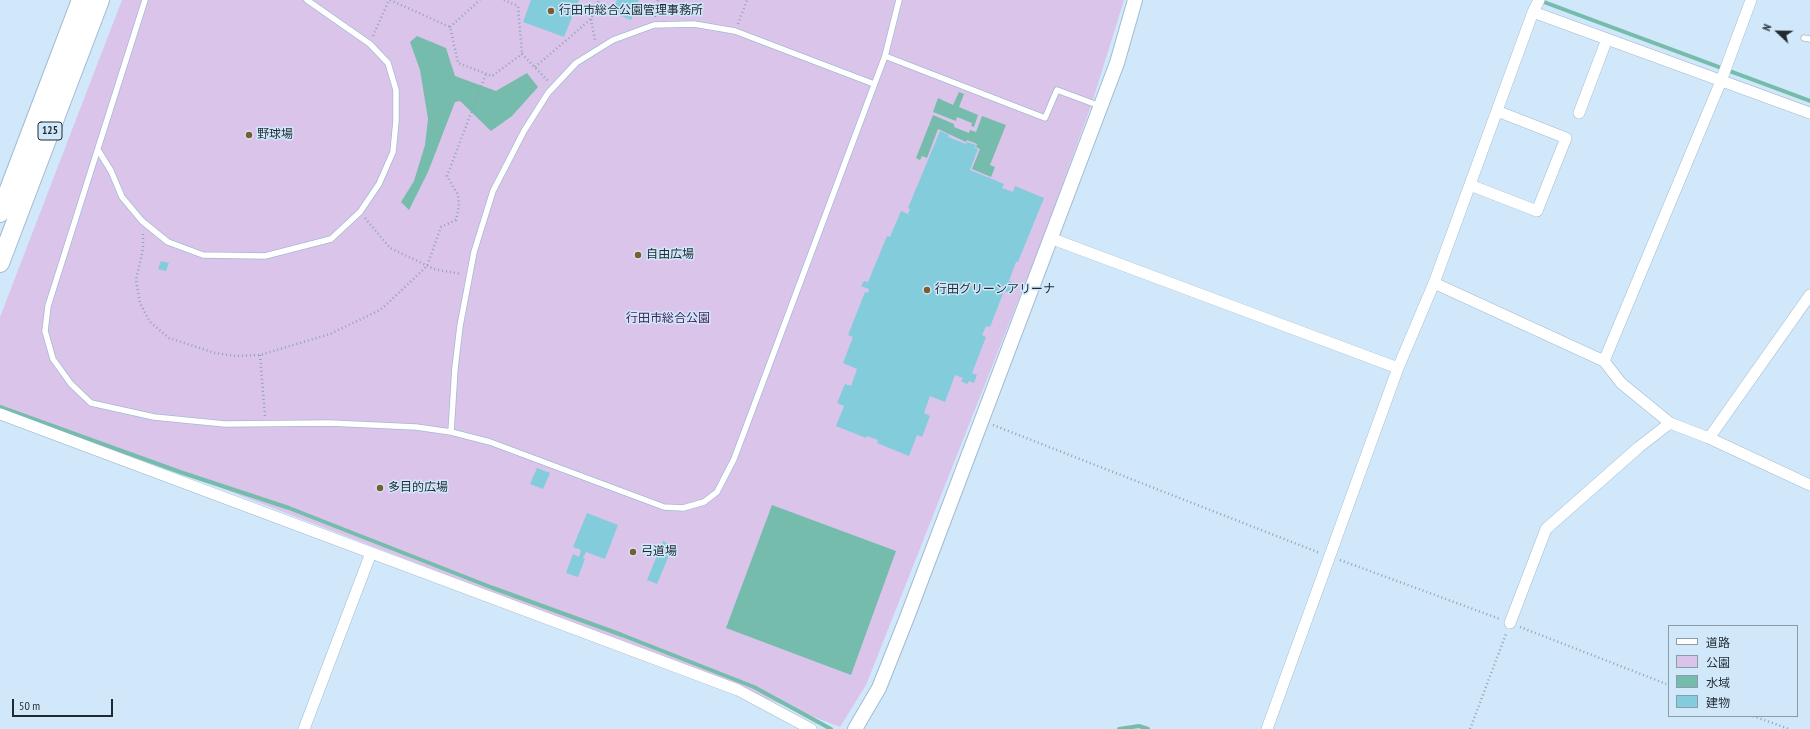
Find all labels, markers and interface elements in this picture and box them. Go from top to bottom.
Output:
place label: 行田市総合公園管理事務所 [559,4,703,18]
marker: 行田市総合公園管理事務所 [546,6,556,16]
north arrow [1758,12,1798,52]
text: N [1759,22,1774,33]
road number: 125 [38,122,62,140]
place label: 野球場 [257,128,293,142]
marker: 野球場 [244,130,254,140]
place label: 自由広場 [646,248,694,262]
marker: 自由広場 [633,250,643,260]
place label: 行田グリーンアリーナ [935,283,1055,297]
marker: 行田グリーンアリーナ [922,285,932,295]
park label: 行田市総合公園 [626,312,710,326]
place label: 多目的広場 [388,481,448,495]
marker: 多目的広場 [375,483,385,493]
place label: 弓道場 [641,545,677,559]
marker: 弓道場 [628,547,638,557]
legend [1668,625,1798,717]
text: 道路 [1706,635,1730,650]
text: 公園 [1706,655,1730,670]
text: 水域 [1706,675,1730,690]
scale bar [14,691,115,717]
text: 建物 [1706,695,1730,710]
text: 50 m [19,698,40,713]

